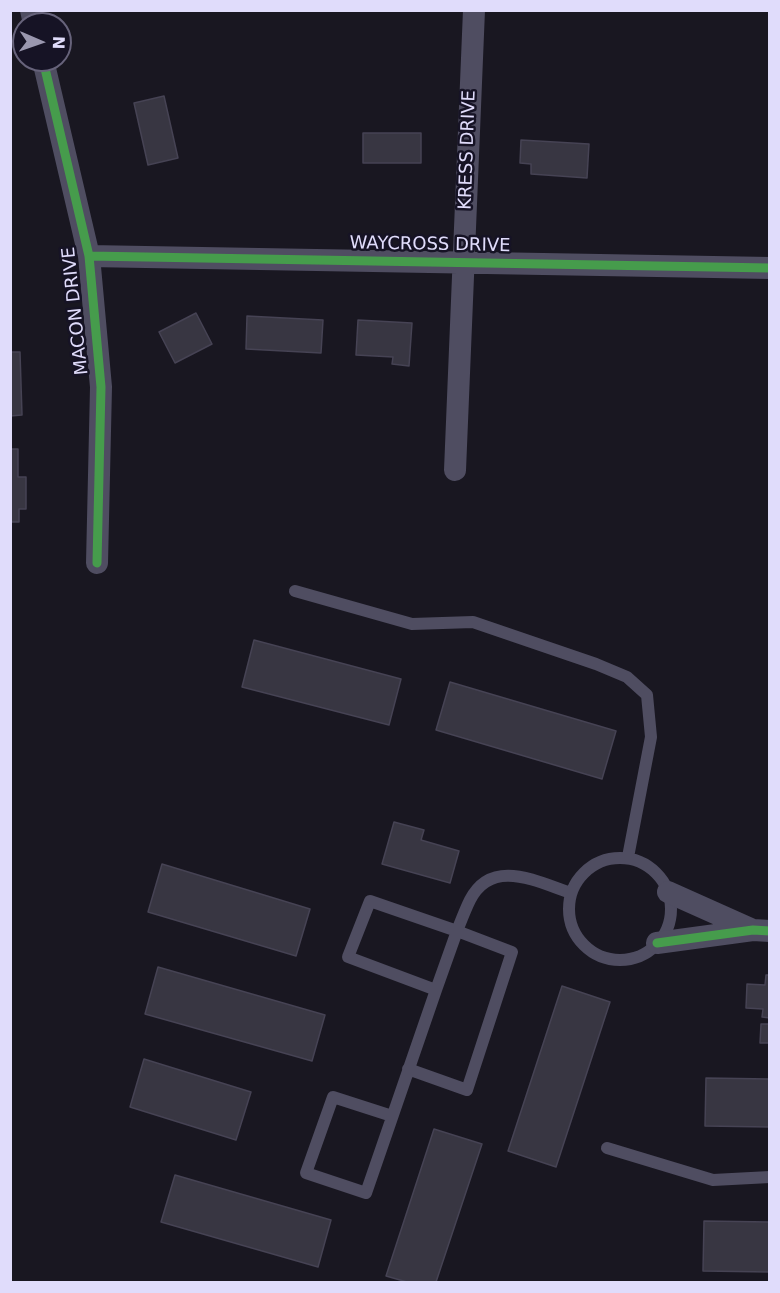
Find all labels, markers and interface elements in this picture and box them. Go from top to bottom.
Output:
north arrow [12,12,72,72]
text: N [49,36,68,50]
street label: KRESS DRIVE [455,90,481,210]
street label: WAYCROSS DRIVE [349,233,511,257]
street label: MACON DRIVE [59,246,93,376]

